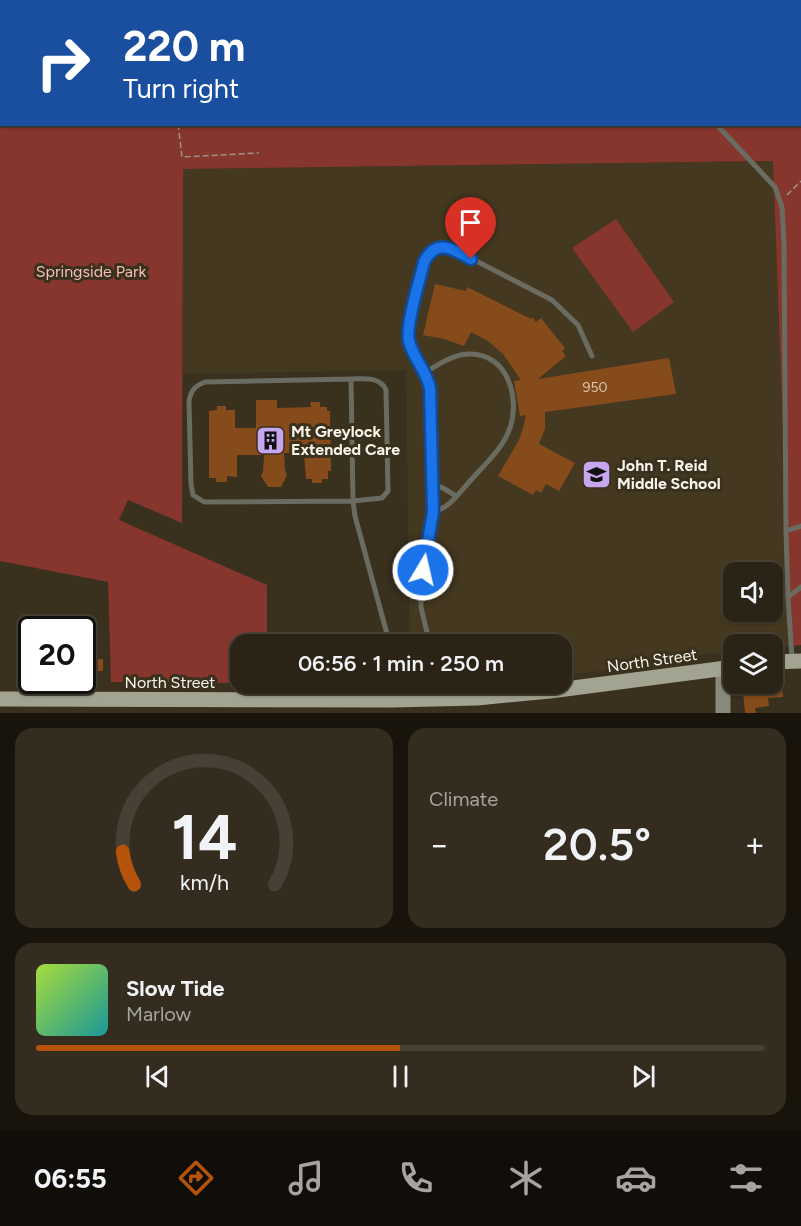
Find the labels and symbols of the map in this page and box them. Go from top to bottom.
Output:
pin [445,197,496,259]
park label: Springside Park [36,262,146,281]
house number: 950 [583,379,607,396]
place label: Mt Greylock Extended Care [291,422,400,459]
building icon: Mt Greylock Extended Care [254,424,286,456]
place label: John T. Reid Middle School [617,456,721,493]
school or university icon: John T. Reid Middle School [580,458,612,490]
position arrow [391,538,455,602]
speed limit sign: 20 [18,616,96,694]
street label: North Street [606,645,698,676]
street label: North Street [125,673,215,692]

